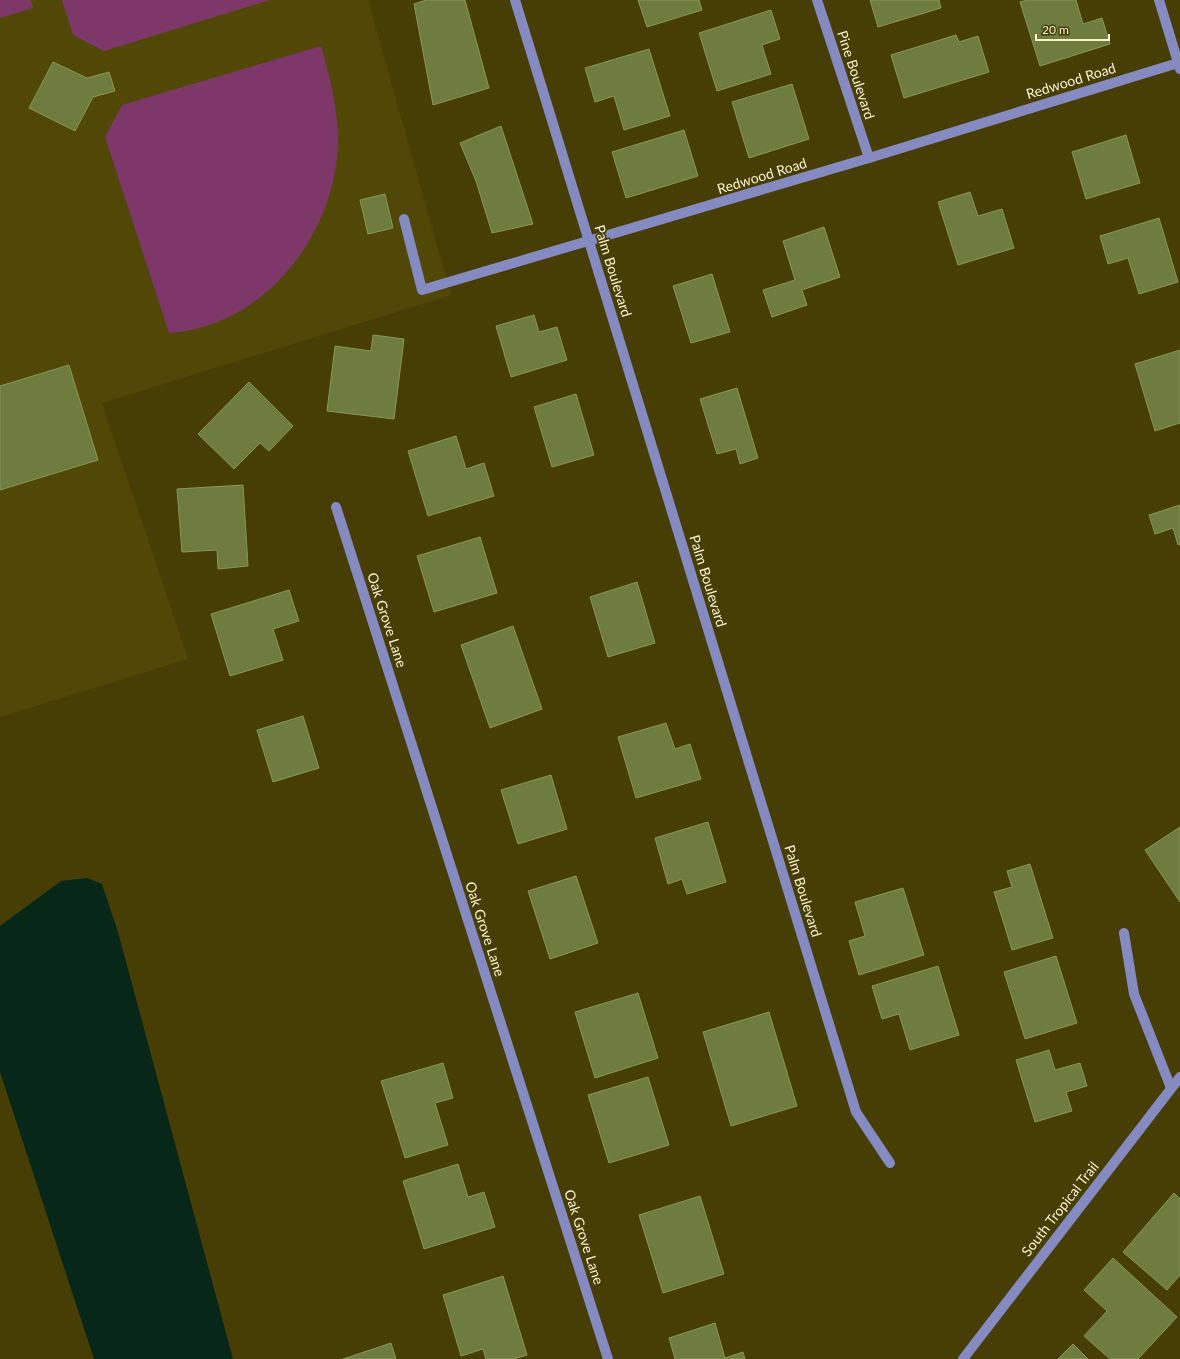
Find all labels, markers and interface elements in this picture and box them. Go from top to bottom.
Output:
scale bar [1036,16,1109,42]
text: 20 m [1042,22,1069,37]
street label: Pine Boulevard [834,28,879,121]
street label: Redwood Road [1024,59,1118,102]
street label: Redwood Road [715,154,809,197]
street label: Palm Boulevard [591,223,636,319]
street label: Palm Boulevard [686,533,731,629]
street label: Oak Grove Lane [364,570,411,669]
street label: Palm Boulevard [781,843,826,939]
street label: Oak Grove Lane [462,879,509,978]
street label: South Tropical Trail [1017,1158,1102,1259]
street label: Oak Grove Lane [561,1187,608,1286]

